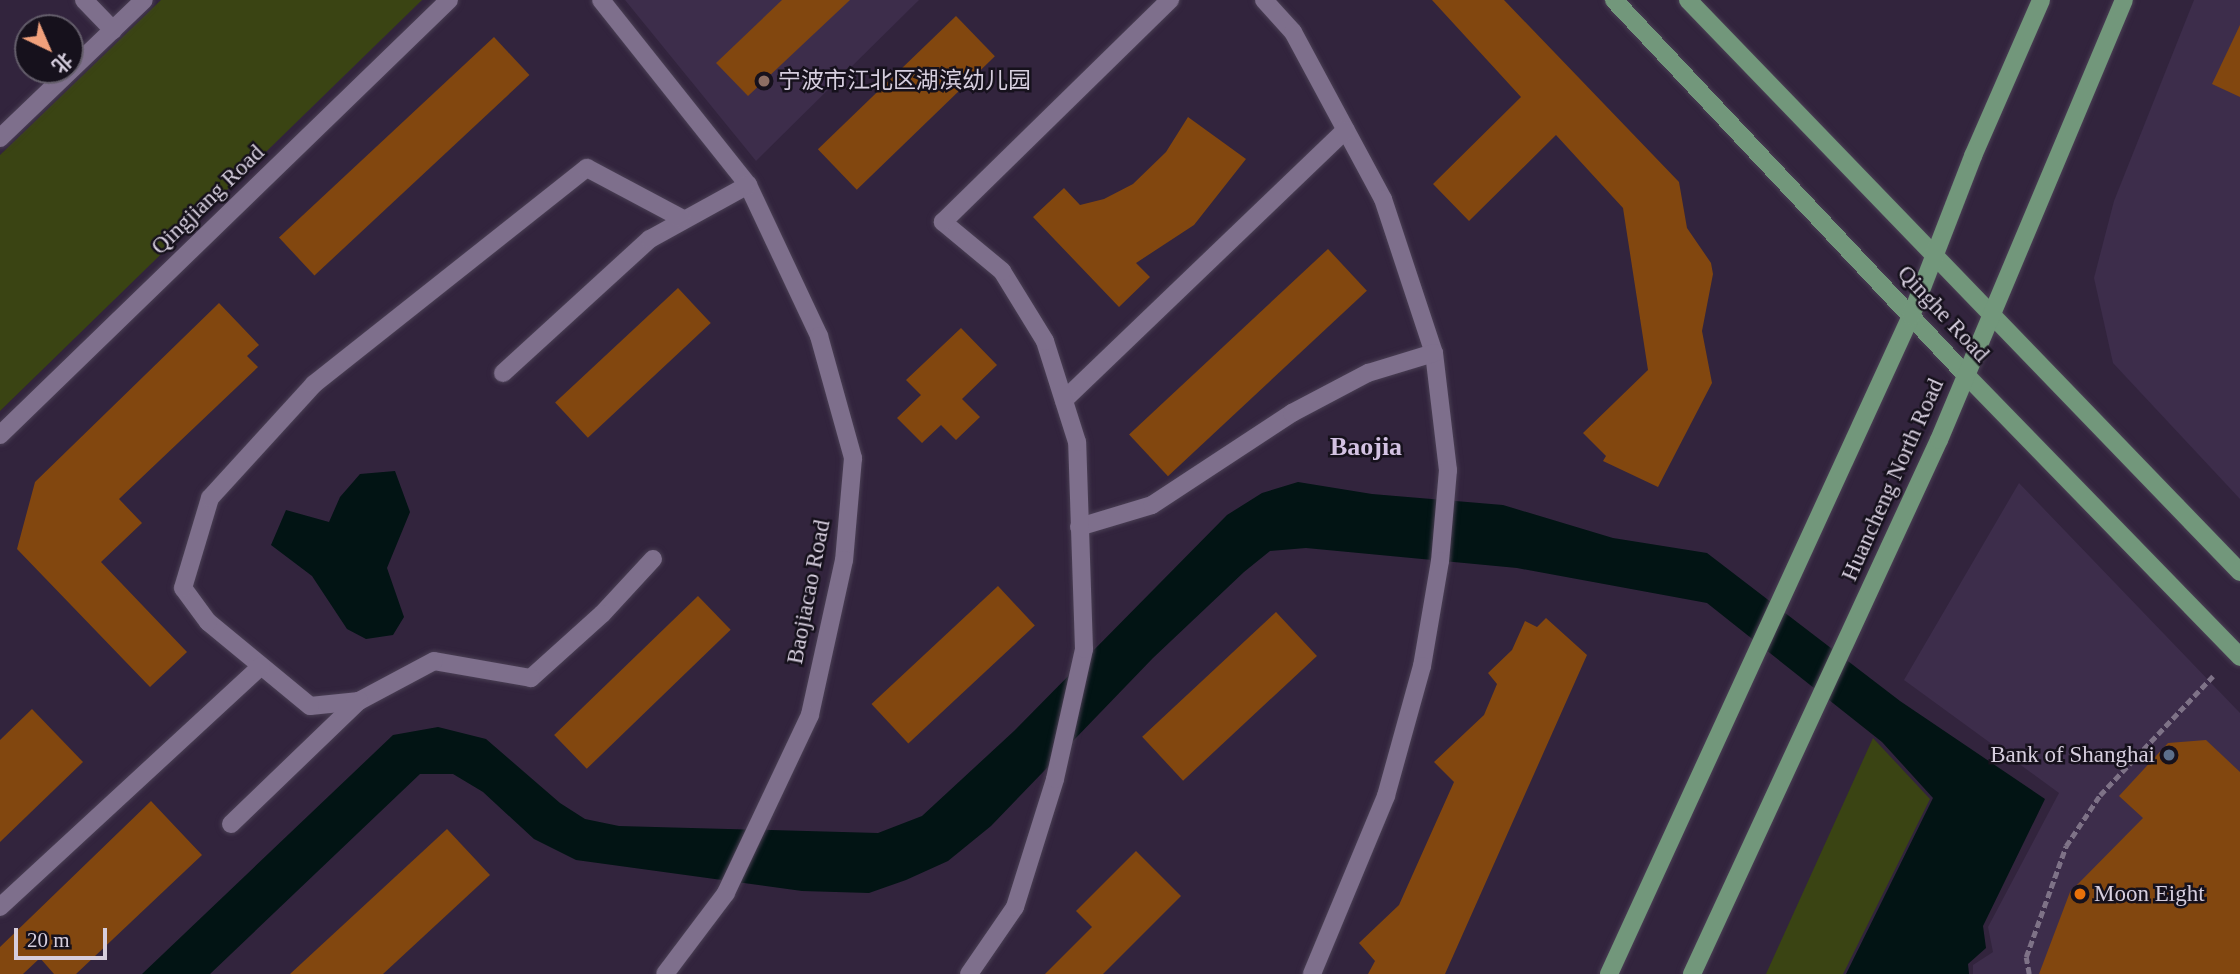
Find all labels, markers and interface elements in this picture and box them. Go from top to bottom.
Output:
north arrow [14,14,84,84]
text: 北 [48,49,77,77]
place label: 宁波市江北区湖滨幼儿园 [778,67,1031,95]
marker: 宁波市江北区湖滨幼儿园 [756,73,772,89]
street label: Qingjiang Road [146,139,270,261]
street label: Qinghe Road [1891,260,1995,368]
street label: Huancheng North Road [1836,375,1950,585]
district label: Baojia [1330,431,1402,463]
street label: Baojiacao Road [782,518,836,666]
place label: Bank of Shanghai [1990,741,2155,769]
marker: Bank of Shanghai [2161,747,2177,763]
place label: Moon Eight [2094,880,2205,908]
marker: Moon Eight [2072,886,2088,902]
scale bar [18,914,110,958]
text: 20 m [27,928,70,952]

